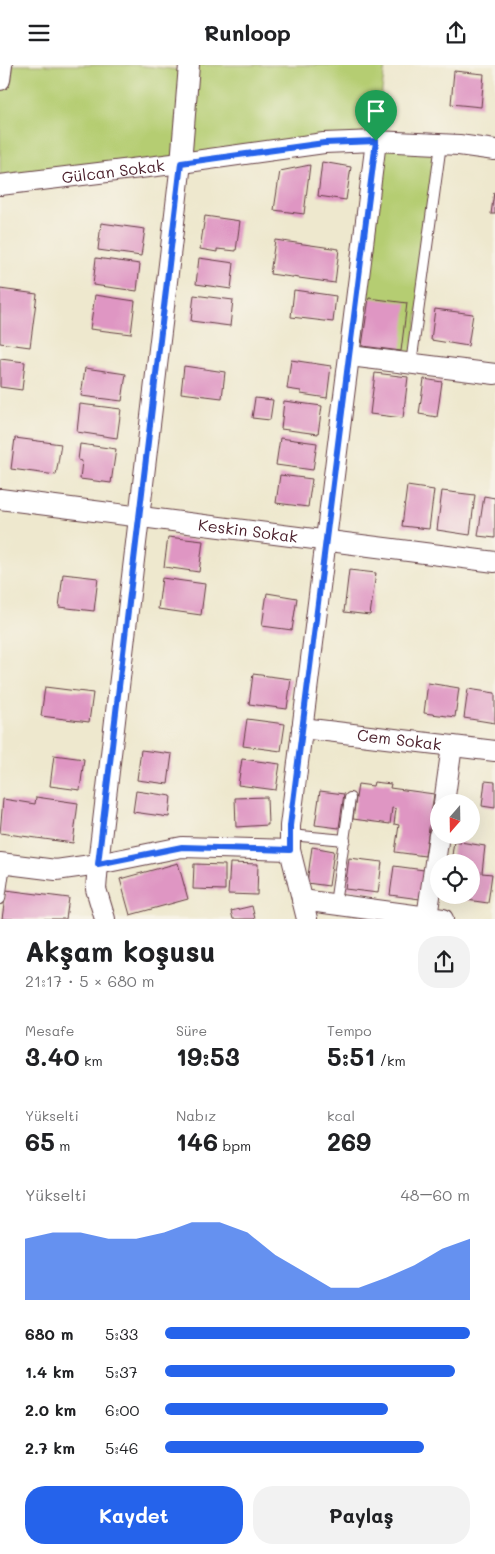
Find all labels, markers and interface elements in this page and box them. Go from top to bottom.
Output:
text: Runloop [204,18,291,47]
icon: menu [25,19,53,47]
icon: share [442,19,470,47]
pin [355,90,397,141]
icon: arrive [362,97,390,125]
street label: Gülcan Sokak [60,154,166,187]
street label: Keskin Sokak [197,513,299,547]
street label: Cem Sokak [356,724,443,755]
north arrow [430,794,480,844]
map controls [430,794,480,904]
button: locate [430,854,480,904]
text: Akşam koşusu [25,933,216,969]
button: share [418,936,470,988]
text: 21:17 · 5 × 680 m [25,970,155,991]
text: Mesafe [25,1021,74,1040]
text: Süre [176,1021,207,1040]
text: Tempo [327,1021,372,1040]
text: 3.40 [25,1040,80,1072]
text: 19:53 [176,1040,240,1072]
text: 5:51 [327,1040,375,1072]
text: km [80,1051,103,1070]
text: /km [375,1051,406,1070]
text: Yükselti [25,1106,79,1125]
text: Nabız [176,1106,216,1125]
text: kcal [327,1106,355,1125]
text: 65 [25,1125,55,1157]
text: 146 [176,1125,218,1157]
text: 269 [327,1125,371,1157]
text: m [55,1136,70,1155]
text: bpm [218,1136,251,1155]
text: Yükselti [25,1184,86,1205]
text: 48–60 m [400,1184,470,1205]
text: 680 m [25,1323,73,1344]
text: 5:33 [105,1323,138,1344]
text: 1.4 km [25,1361,74,1382]
text: 5:37 [105,1361,138,1382]
text: 2.0 km [25,1399,76,1420]
text: 6:00 [105,1399,139,1420]
text: 2.7 km [25,1437,75,1458]
text: 5:46 [105,1437,138,1458]
button: Kaydet [25,1486,243,1544]
button: Paylaş [253,1486,470,1544]

